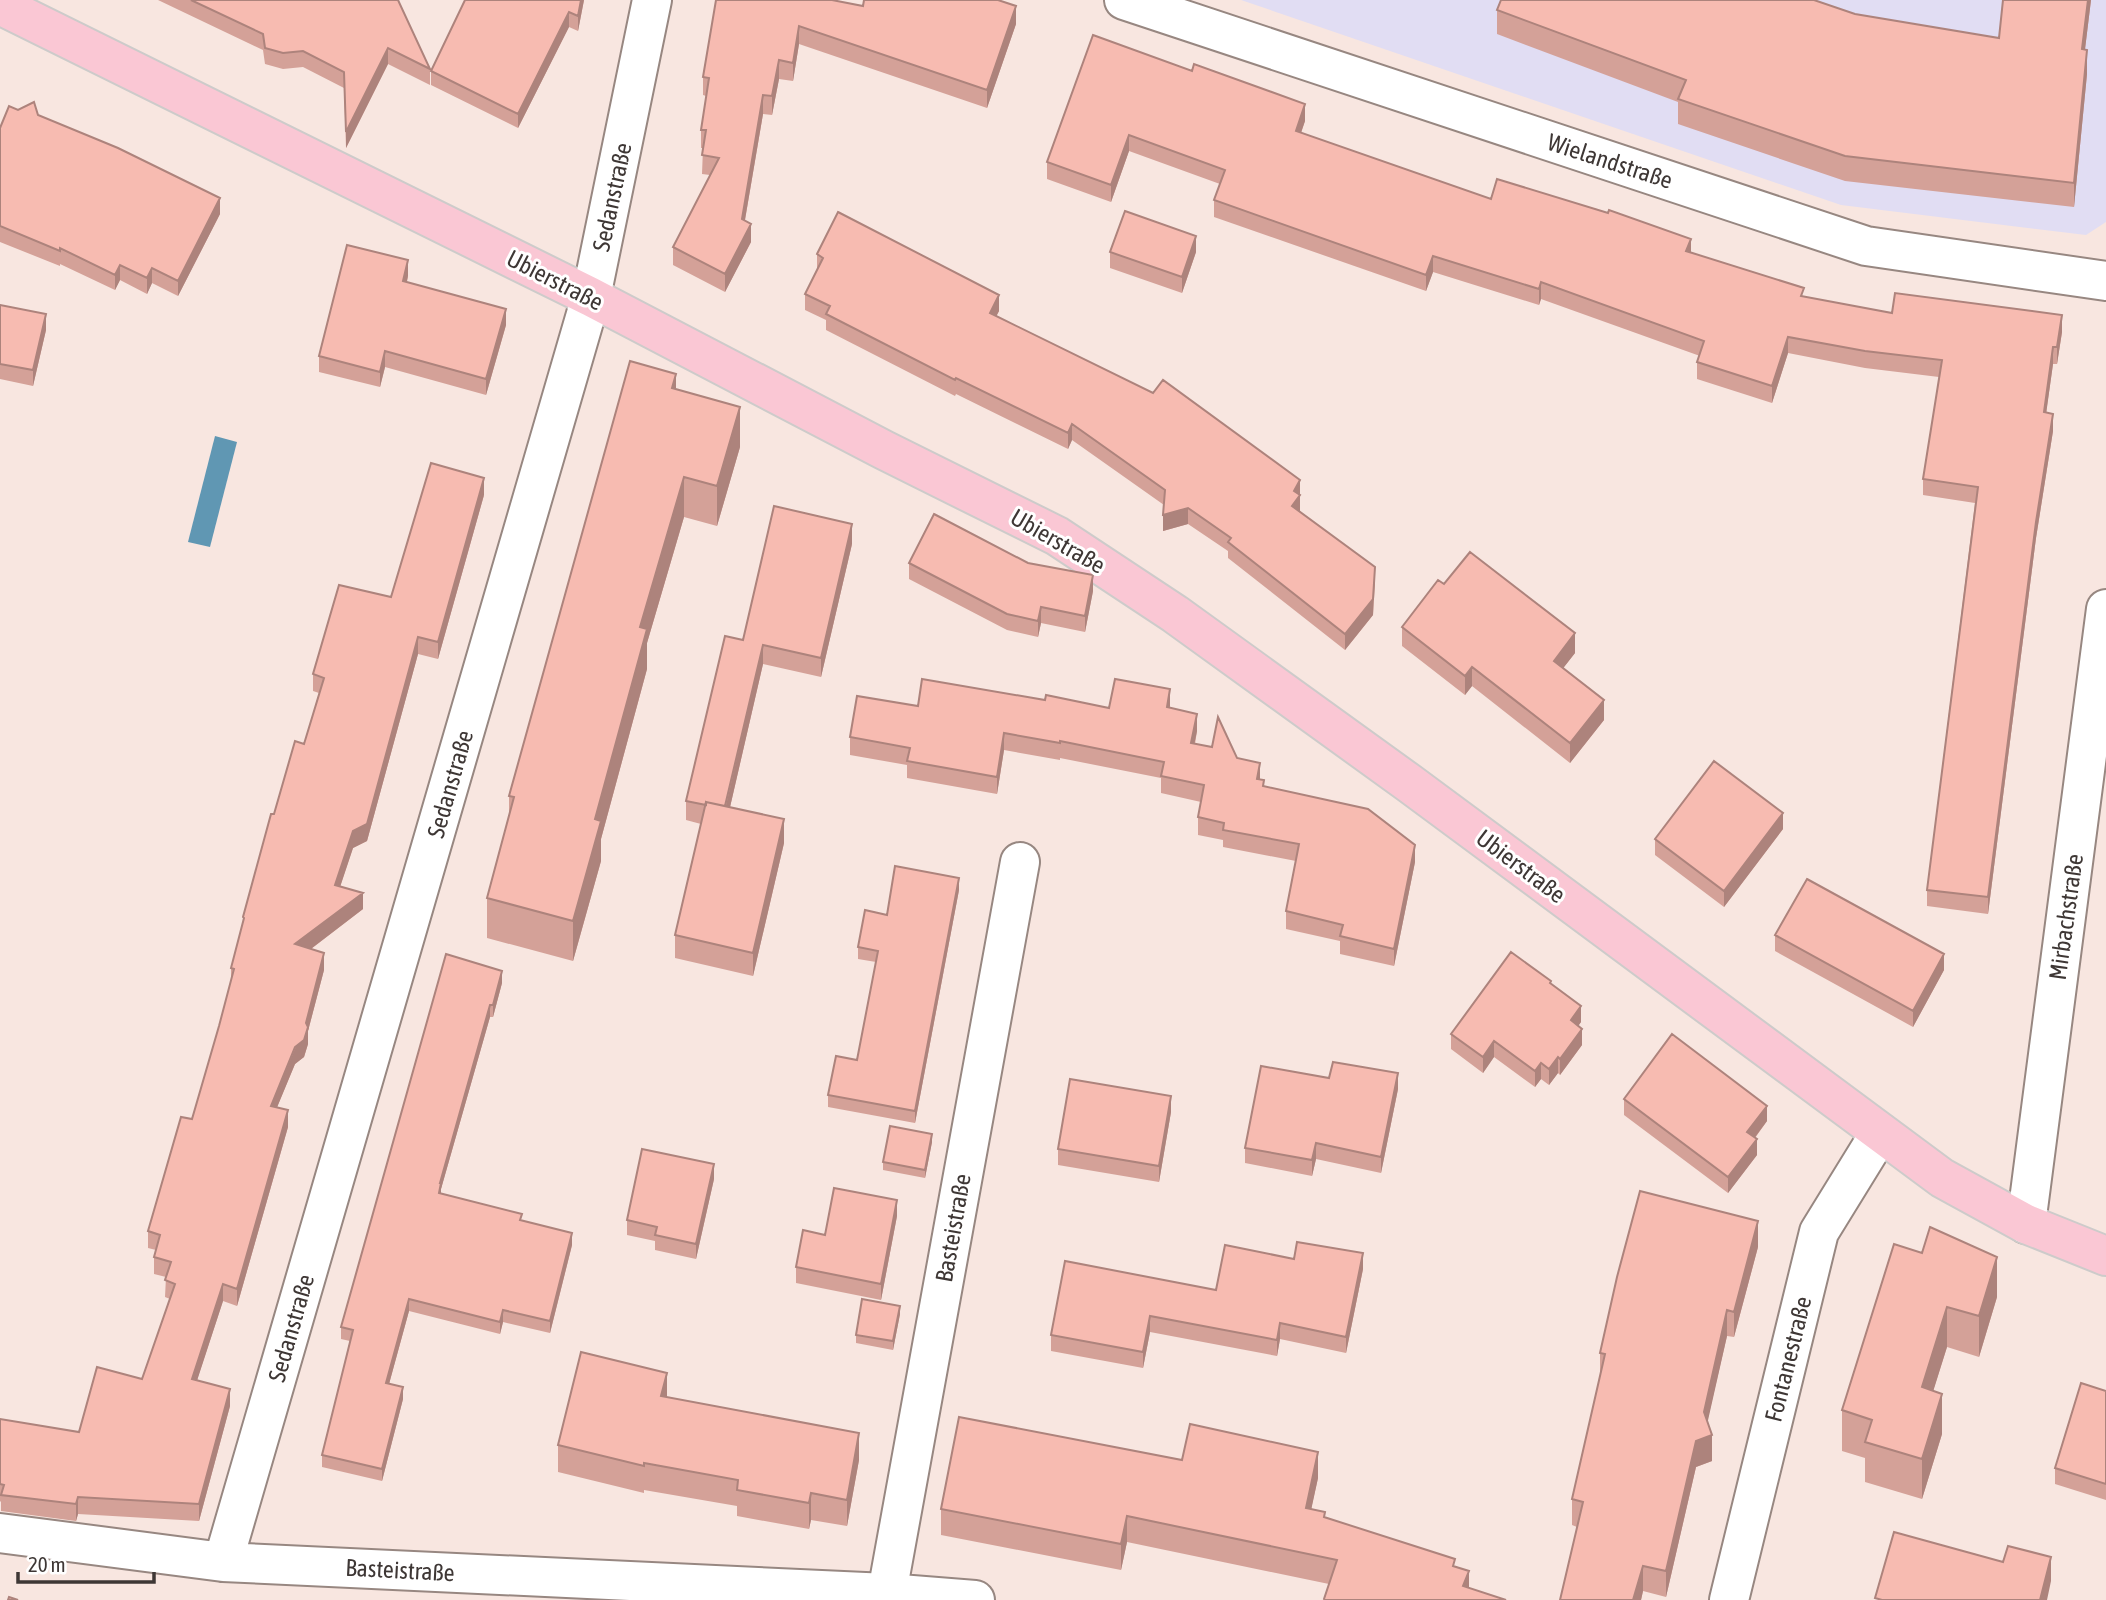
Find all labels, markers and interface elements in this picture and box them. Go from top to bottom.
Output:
street label: Wielandstraße [1544,128,1676,194]
street label: Sedanstraße [587,140,637,254]
street label: Ubierstraße [502,244,608,316]
street label: Ubierstraße [1006,503,1110,579]
street label: Sedanstraße [422,727,478,841]
street label: Ubierstraße [1471,824,1571,908]
street label: Mirbachstraße [2044,852,2088,982]
street label: Basteistraße [930,1172,976,1284]
street label: Sedanstraße [263,1271,319,1385]
street label: Fontanestraße [1759,1294,1817,1424]
scale bar [18,1540,154,1584]
text: 20 m [28,1552,66,1576]
street label: Basteistraße [345,1554,455,1586]

